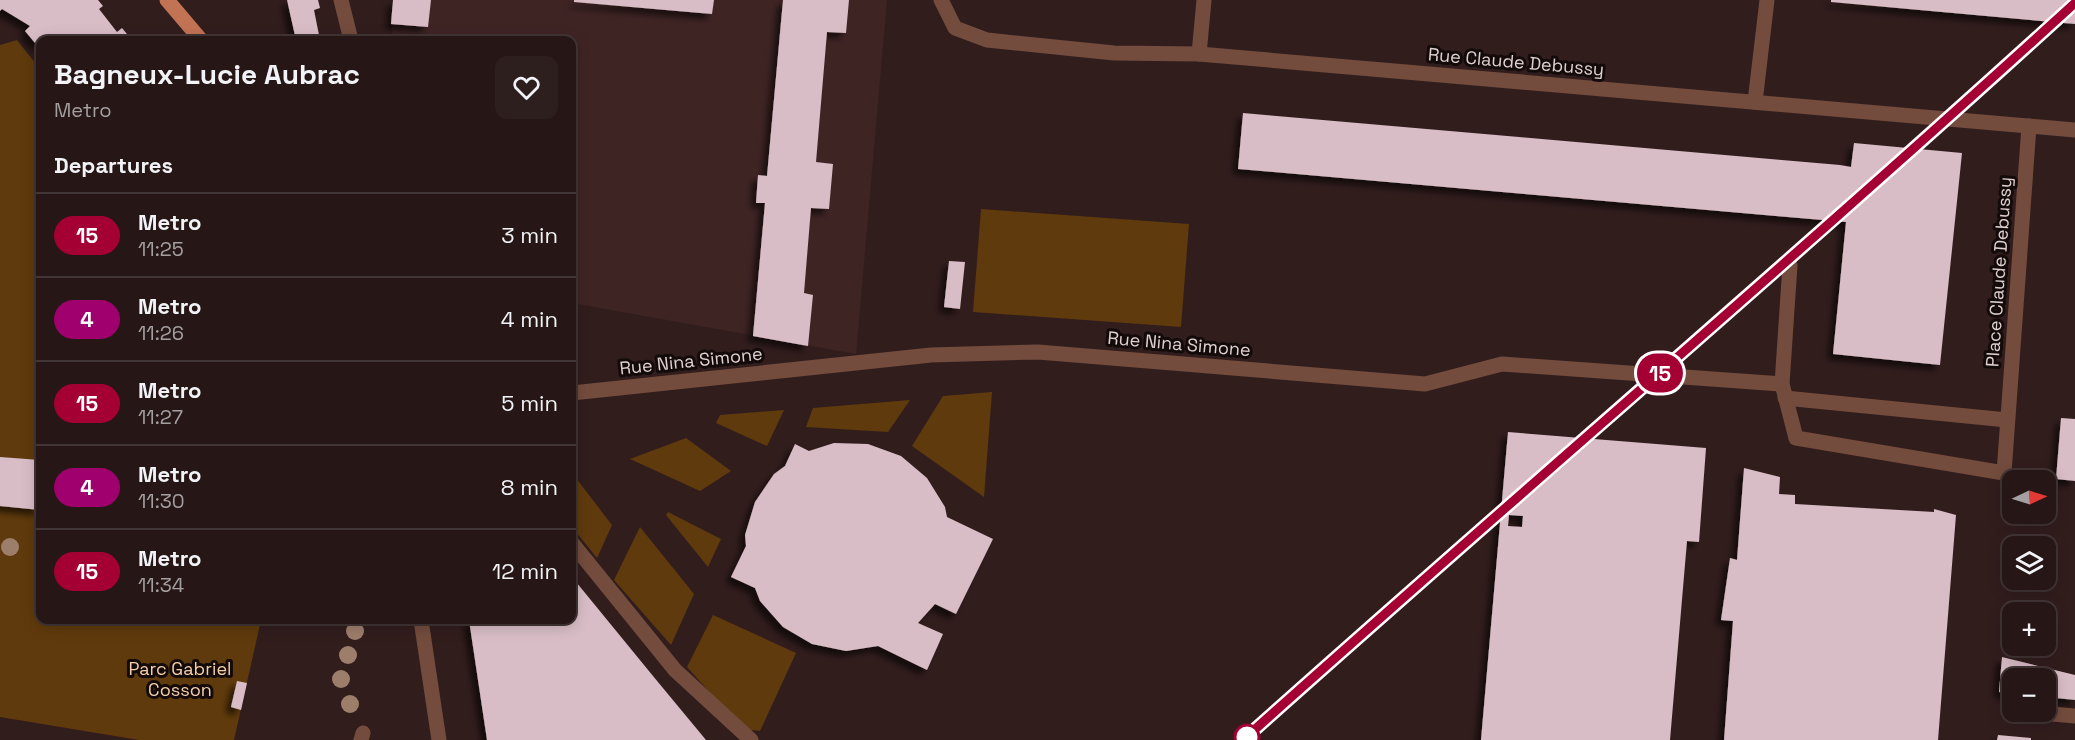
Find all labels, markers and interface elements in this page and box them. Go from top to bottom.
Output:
street label: Rue Claude Debussy [1427,42,1605,81]
text: Bagneux-Lucie Aubrac [54,56,360,92]
button: heart [495,56,558,119]
text: Metro [54,97,112,123]
text: Departures [54,151,173,179]
street label: Place Claude Debussy [1980,176,2017,368]
text: Metro [138,208,202,236]
text: 3 min [501,221,558,249]
text: 15 [76,222,98,249]
text: 11:25 [138,236,184,262]
text: Metro [138,292,202,320]
text: 4 min [501,305,558,333]
text: 4 [80,306,94,333]
text: 11:26 [138,320,184,346]
street label: Rue Nina Simone [1106,326,1252,361]
street label: Rue Nina Simone [618,342,764,379]
line badge: 15 [1633,354,1687,392]
text: 15 [1649,360,1671,387]
text: Metro [138,376,202,404]
text: 5 min [501,389,558,417]
text: 15 [76,390,98,417]
text: 11:27 [138,404,183,430]
text: Metro [138,460,202,488]
north arrow [2002,470,2056,524]
map controls [2002,470,2056,722]
text: 8 min [501,473,558,501]
text: 4 [80,474,94,501]
text: 11:30 [138,488,185,514]
button: layers [2002,536,2056,590]
text: Metro [138,544,202,572]
text: 12 min [492,557,558,585]
text: 15 [76,558,98,585]
text: 11:34 [138,572,184,598]
button: + [2002,602,2056,656]
park label: Parc Gabriel Cosson [129,657,231,701]
button: − [2002,668,2056,722]
unlabelled marker [1234,724,1260,740]

